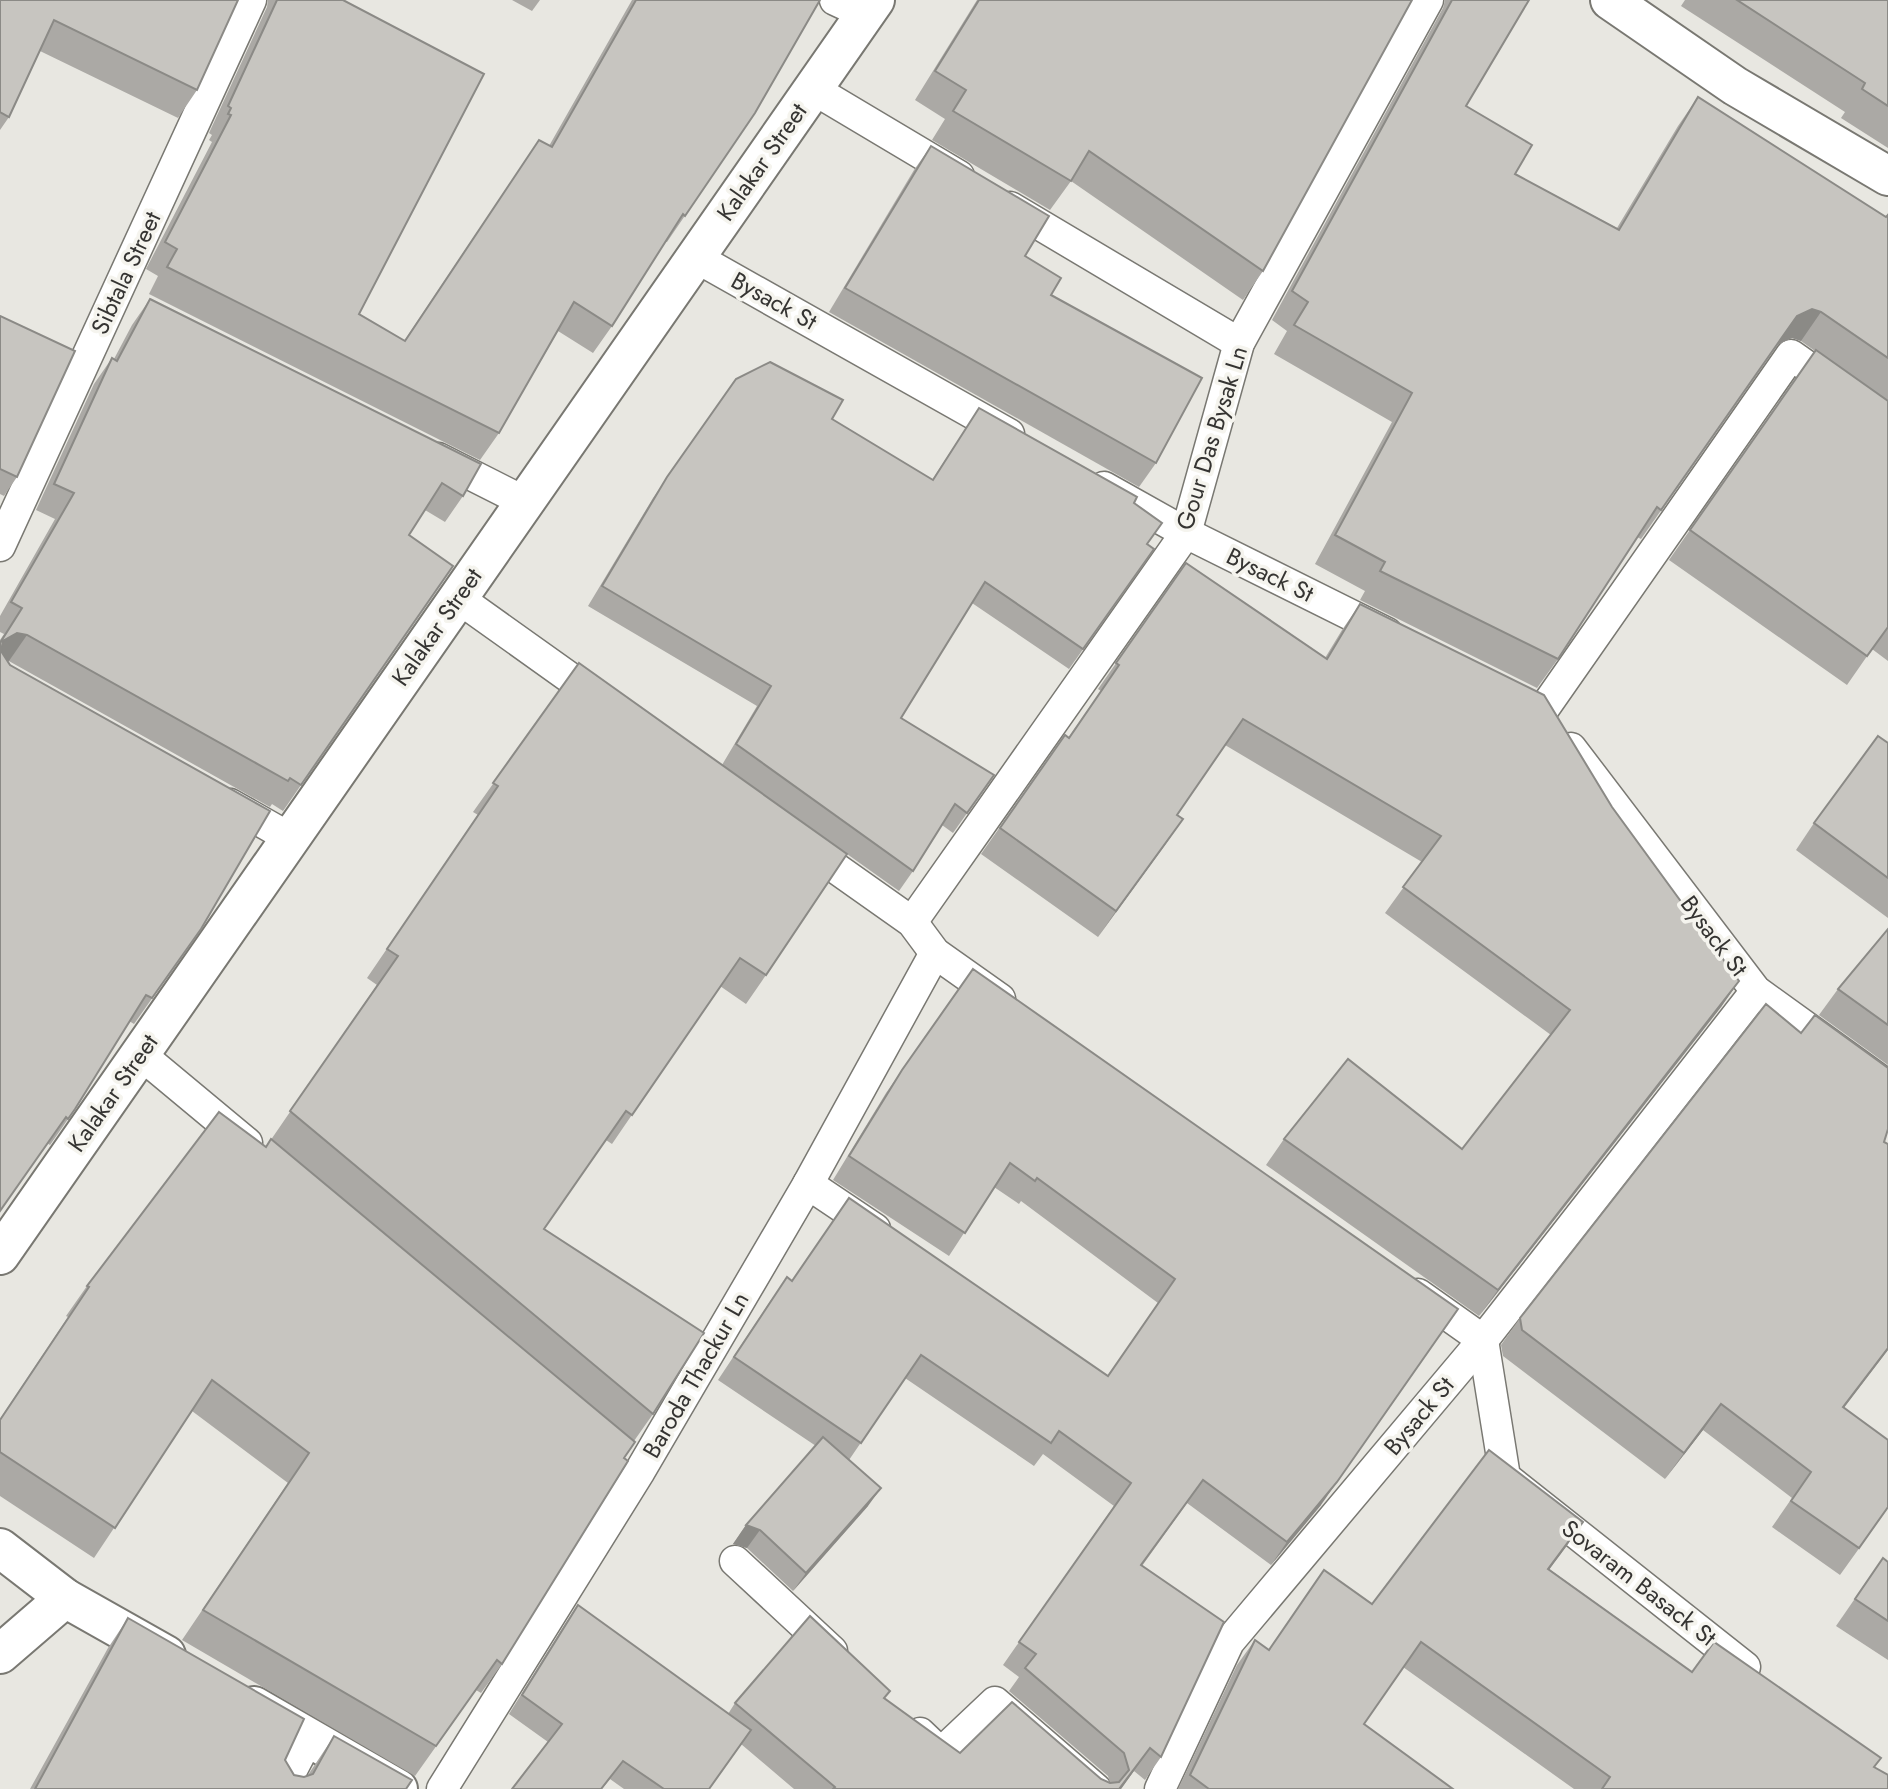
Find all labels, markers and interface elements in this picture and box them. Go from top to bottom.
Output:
street label: Kalakar Street [708,95,815,228]
street label: Sibtala Street [82,205,169,340]
street label: Bysack St [725,263,824,339]
street label: Gour Das Bysak Ln [1167,341,1256,534]
street label: Bysack St [1221,538,1320,611]
street label: Kalakar Street [383,560,490,693]
street label: Bysack St [1672,888,1757,984]
street label: Kalakar Street [59,1026,166,1159]
street label: Baroda Thackur Ln [634,1285,757,1464]
street label: Bysack St [1375,1369,1462,1463]
street label: Sovaram Basack St [1554,1511,1724,1654]

